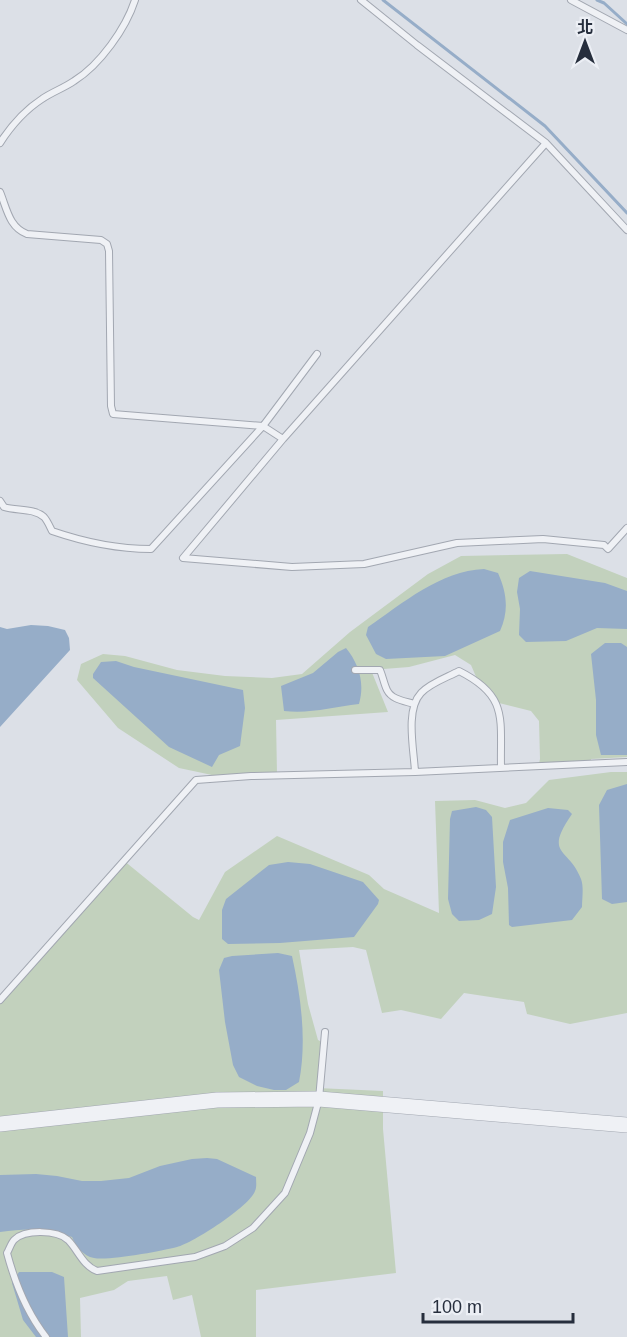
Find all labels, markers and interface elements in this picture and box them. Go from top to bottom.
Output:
north arrow [555,12,615,72]
text: 北 [577,19,593,36]
scale bar [423,1286,573,1324]
text: 100 m [432,1297,482,1317]

